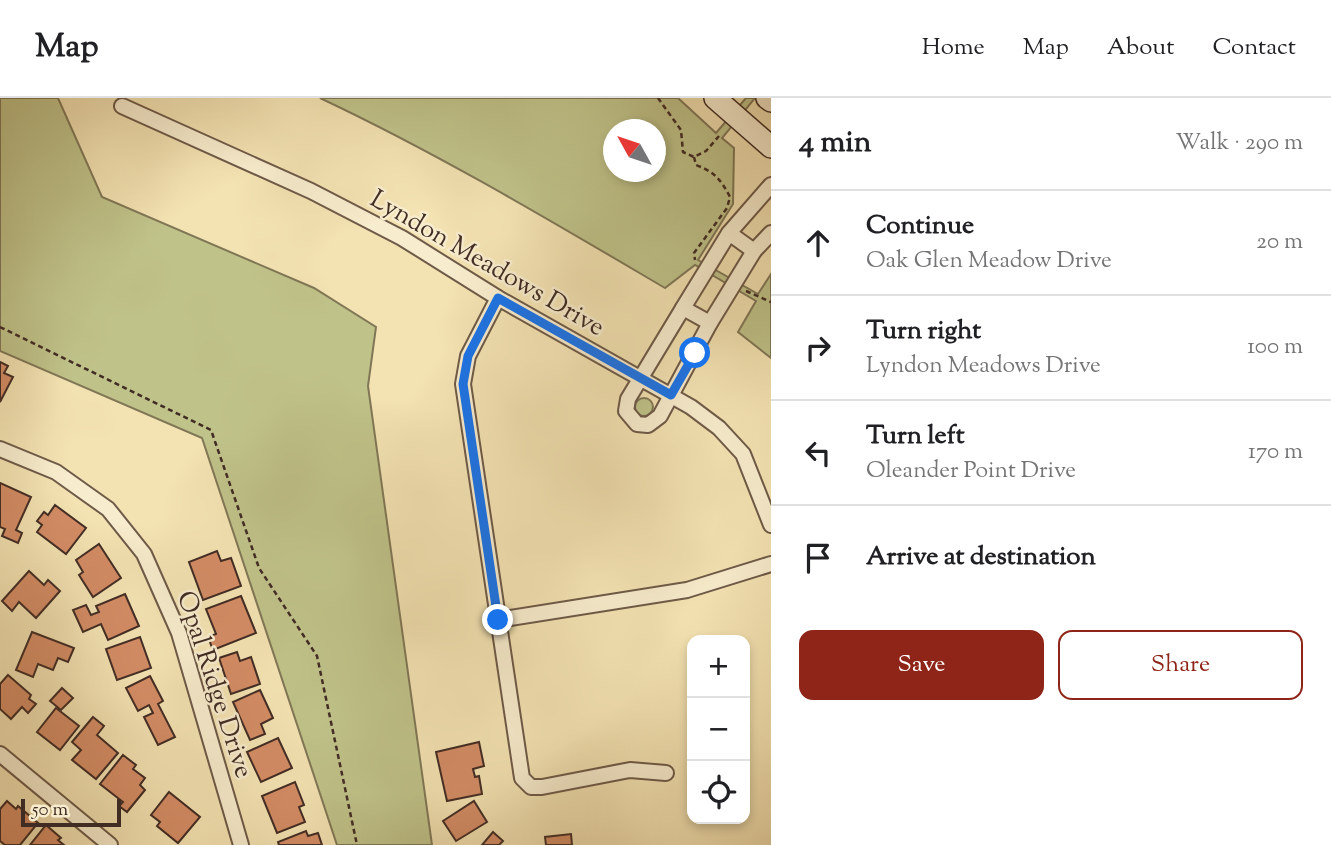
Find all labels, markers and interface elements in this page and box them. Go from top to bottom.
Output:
text: Map [35,24,99,72]
text: Home [922,31,985,65]
text: Map [1023,31,1069,65]
text: About [1107,31,1174,65]
text: Contact [1212,31,1296,65]
north arrow [603,119,666,182]
text: 4 min [799,122,872,165]
text: Walk · 290 m [1175,127,1303,160]
street label: Lyndon Meadows Drive [363,182,611,347]
text: Continue [866,208,974,245]
icon: ahead [799,224,837,262]
text: 20 m [1256,226,1303,259]
text: Oak Glen Meadow Drive [866,245,1112,278]
text: Turn right [866,313,981,350]
icon: right [799,329,837,367]
text: 100 m [1247,331,1303,364]
route start [679,337,710,368]
text: Lyndon Meadows Drive [866,350,1101,383]
text: Turn left [866,418,965,455]
icon: left [799,434,837,472]
text: 170 m [1248,436,1303,469]
text: Oleander Point Drive [866,455,1076,488]
icon: arrive [799,539,837,577]
text: Arrive at destination [866,539,1096,576]
street label: Opal Ridge Drive [166,587,261,783]
route end [482,604,513,635]
button: Save [799,630,1044,700]
button: Share [1058,630,1303,700]
map controls [687,635,750,824]
button: + [687,635,750,698]
button: − [687,698,750,761]
button: locate [687,761,750,824]
scale bar [21,796,121,828]
text: 50 m [32,797,68,824]

